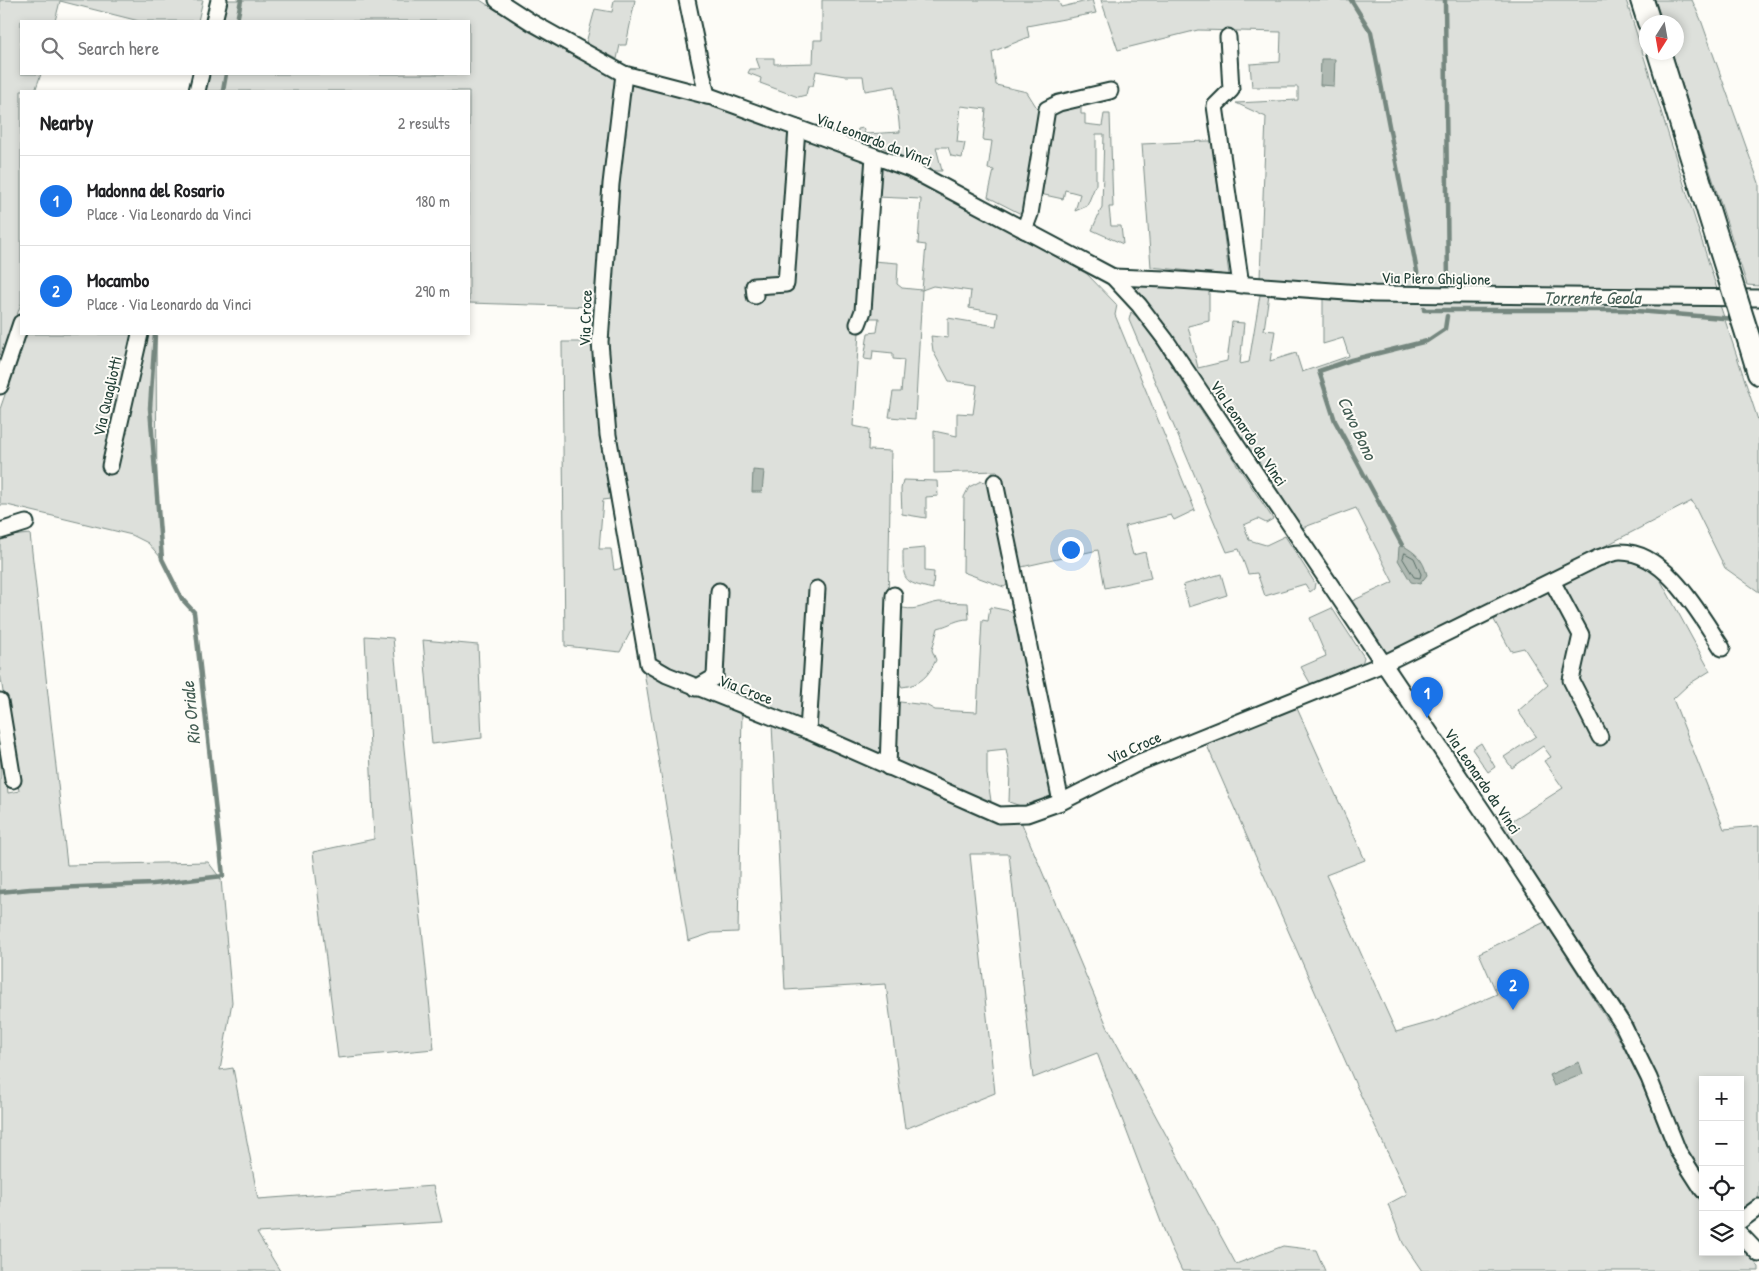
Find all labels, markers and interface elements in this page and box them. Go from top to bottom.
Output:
north arrow [1639,15,1684,60]
search box [20,20,470,75]
icon: search [38,34,66,62]
text: Search here [78,35,159,61]
street label: Via Leonardo da Vinci [813,107,935,171]
text: Nearby [40,108,93,137]
text: 2 results [398,112,450,134]
text: Madonna del Rosario [87,177,225,203]
text: 1 [53,190,59,212]
text: 180 m [416,190,450,212]
text: Place · Via Leonardo da Vinci [87,203,251,225]
street label: Via Piero Ghiglione [1381,266,1492,290]
text: Mocambo [87,267,149,293]
text: 2 [52,280,60,302]
text: 290 m [415,280,450,302]
water label: Torrente Geola [1543,285,1643,310]
street label: Via Croce [573,289,597,347]
text: Place · Via Leonardo da Vinci [87,293,251,315]
street label: Via Quagliotti [87,354,127,438]
street label: Via Leonardo da Vinci [1205,376,1293,490]
water label: Cavo Bono [1332,392,1384,465]
your location [1058,537,1084,563]
street label: Via Croce [716,669,777,710]
pin: 1 [1411,677,1443,718]
water label: Rio Oriale [175,679,206,746]
street label: Via Leonardo da Vinci [1439,724,1527,838]
street label: Via Croce [1104,725,1165,769]
pin: 2 [1497,969,1529,1010]
map controls [1699,1076,1744,1256]
button: + [1699,1076,1744,1121]
button: − [1699,1121,1744,1166]
button: locate [1699,1166,1744,1211]
button: layers [1699,1211,1744,1256]

